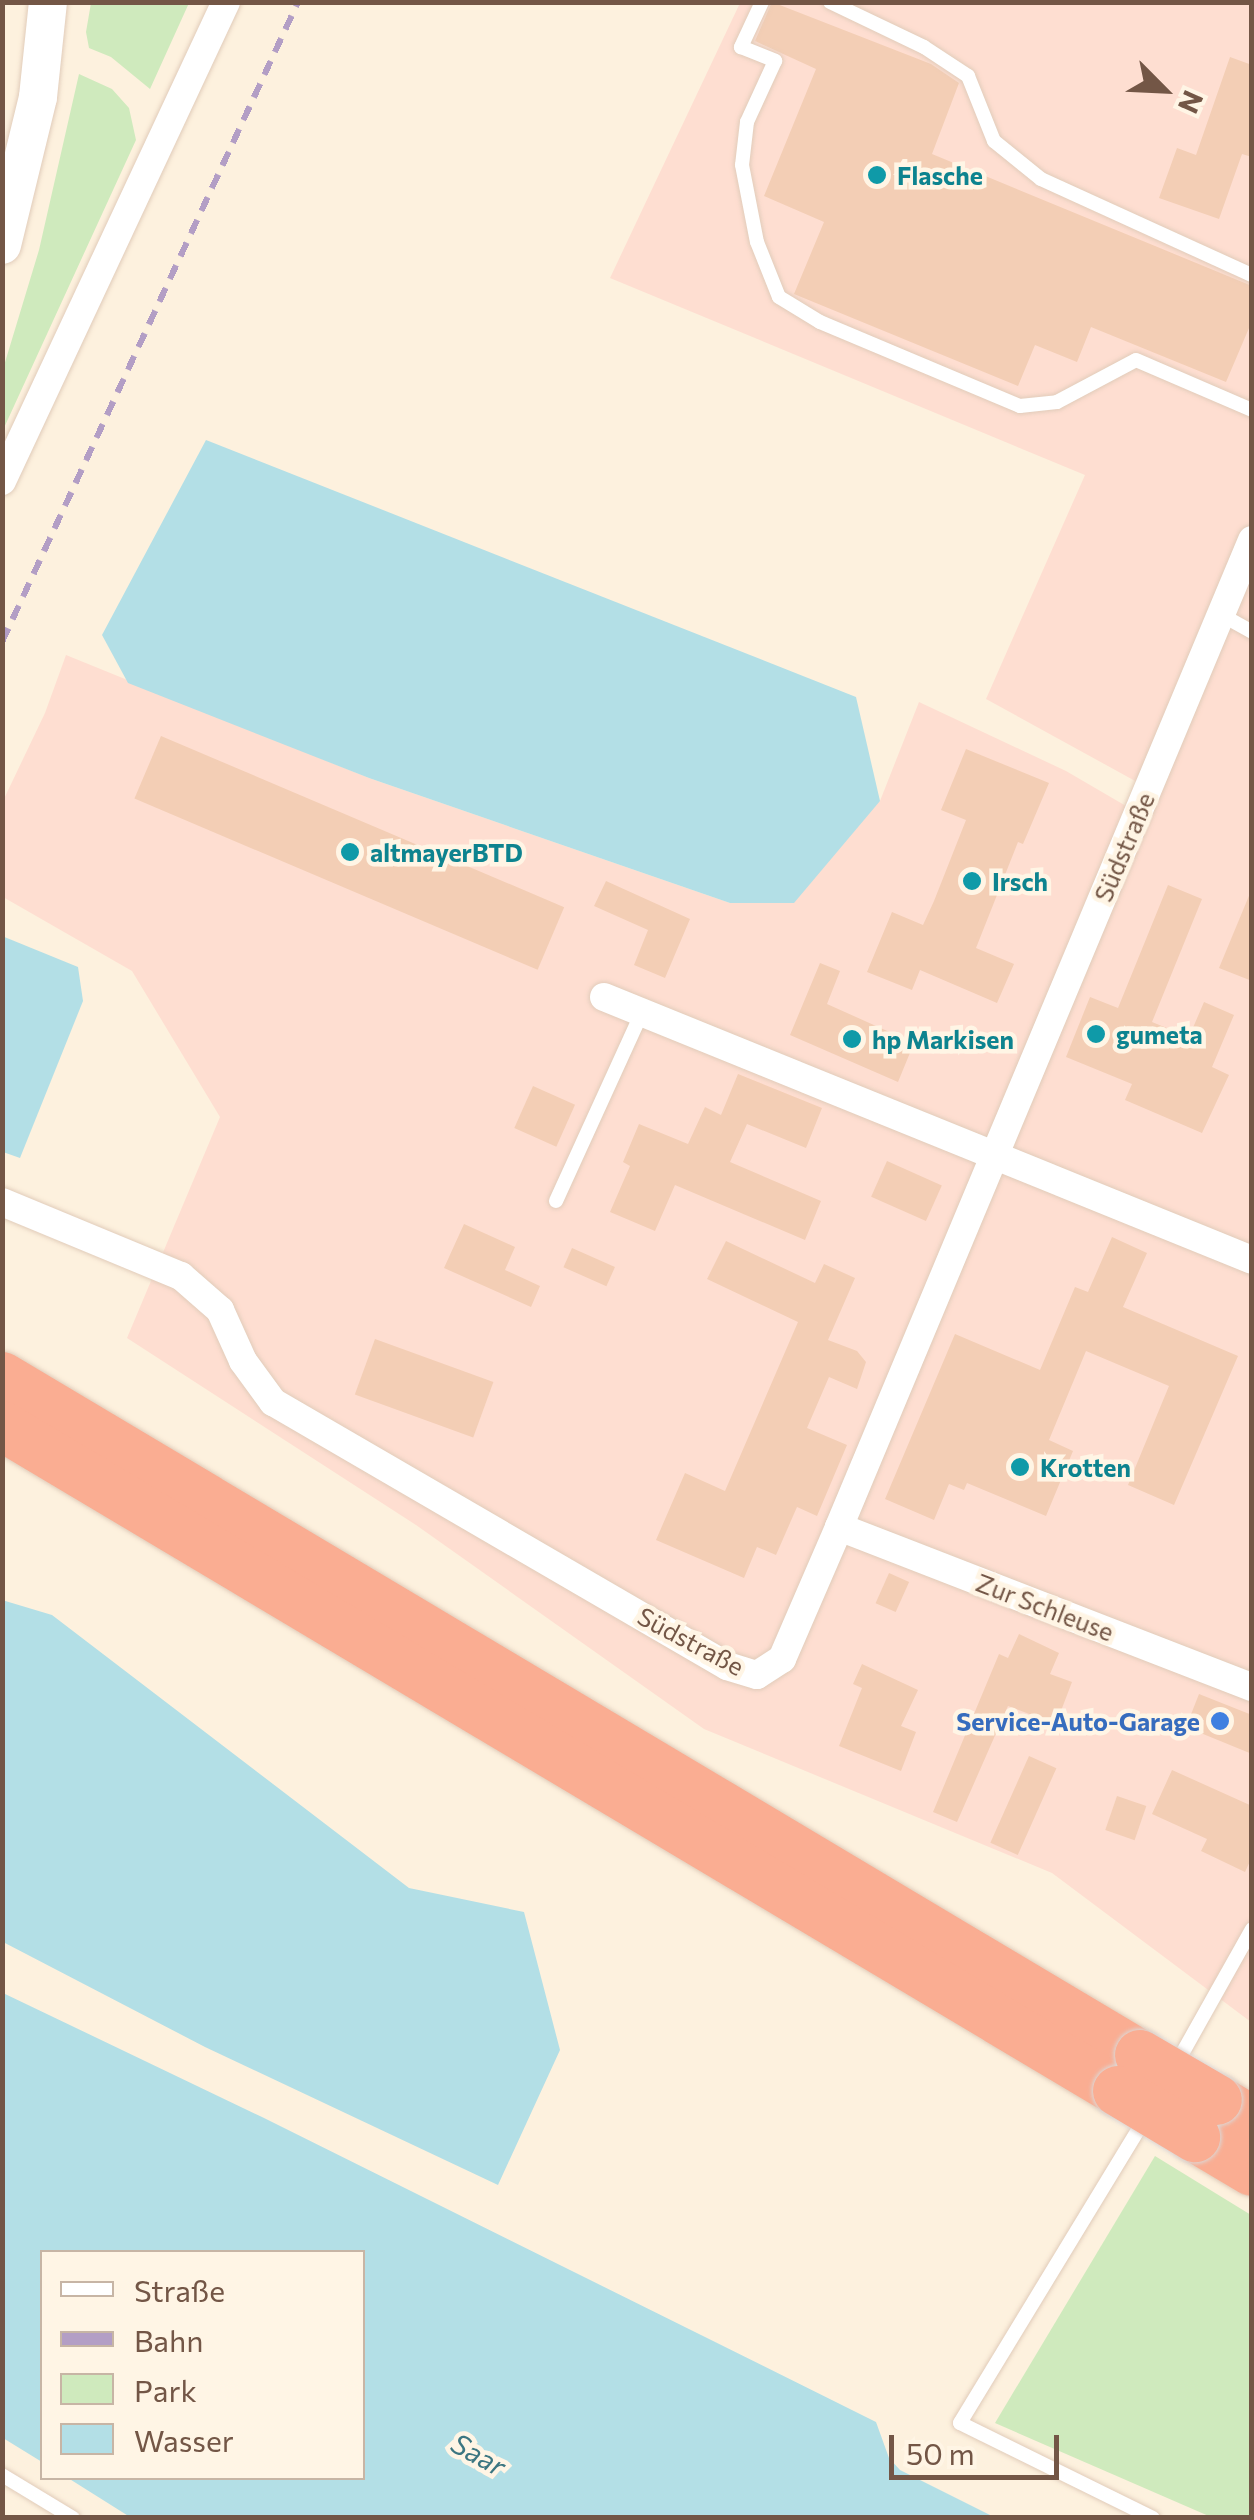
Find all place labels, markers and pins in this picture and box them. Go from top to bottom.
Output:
place label: Flasche [897,160,983,190]
marker: Flasche [866,164,888,186]
place label: altmayerBTD [370,837,523,867]
marker: altmayerBTD [339,841,361,863]
place label: Irsch [992,866,1048,896]
marker: Irsch [961,870,983,892]
place label: gumeta [1116,1019,1203,1049]
marker: gumeta [1085,1023,1107,1045]
place label: hp Markisen [872,1024,1014,1054]
marker: hp Markisen [841,1028,863,1050]
place label: Krotten [1040,1452,1131,1482]
marker: Krotten [1009,1456,1031,1478]
place label: Service-Auto-Garage [956,1706,1200,1736]
marker: Service-Auto-Garage [1209,1710,1231,1732]

